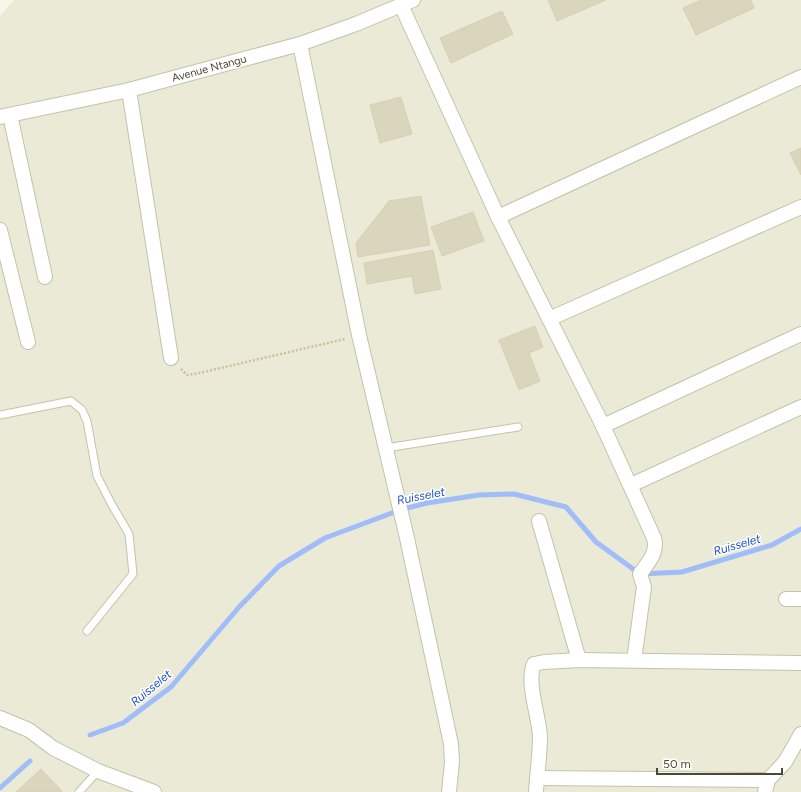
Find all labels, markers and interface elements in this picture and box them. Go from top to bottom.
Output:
street label: Avenue Ntangu [170,52,248,85]
water label: Ruisselet [396,484,447,508]
water label: Ruisselet [712,531,763,558]
water label: Ruisselet [128,667,174,709]
scale bar [657,750,782,776]
text: 50 m [663,757,691,771]

